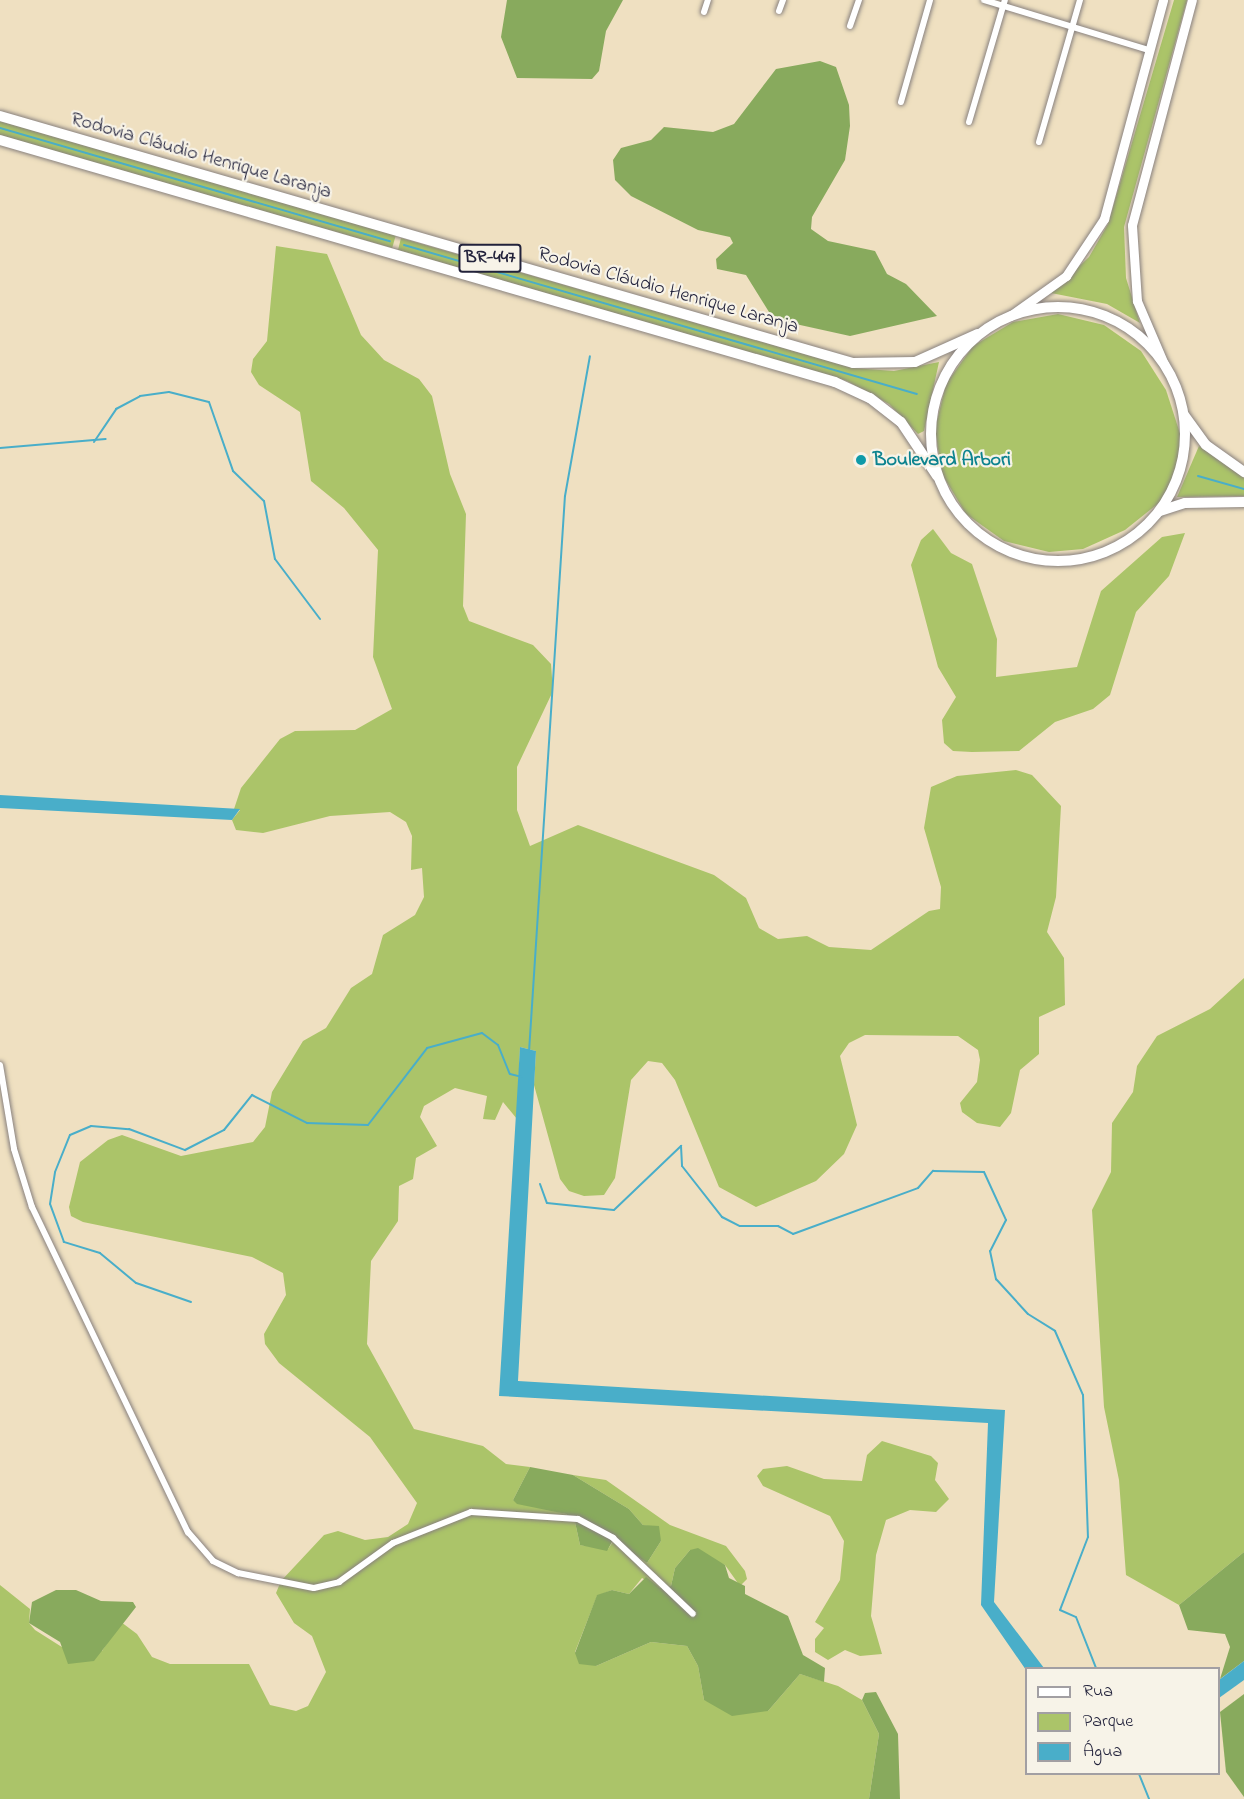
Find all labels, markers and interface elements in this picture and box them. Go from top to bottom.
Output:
street label: Rodovia Cláudio Henrique Laranja [68,107,334,205]
street label: Rodovia Cláudio Henrique Laranja [535,242,801,340]
road number: BR-447 [457,243,523,273]
place label: Boulevard Arbori [873,448,1011,472]
marker: Boulevard Arbori [854,453,868,467]
legend [1025,1667,1220,1775]
text: Rua [1083,1679,1113,1705]
text: Parque [1083,1709,1133,1735]
text: Água [1083,1739,1122,1765]

